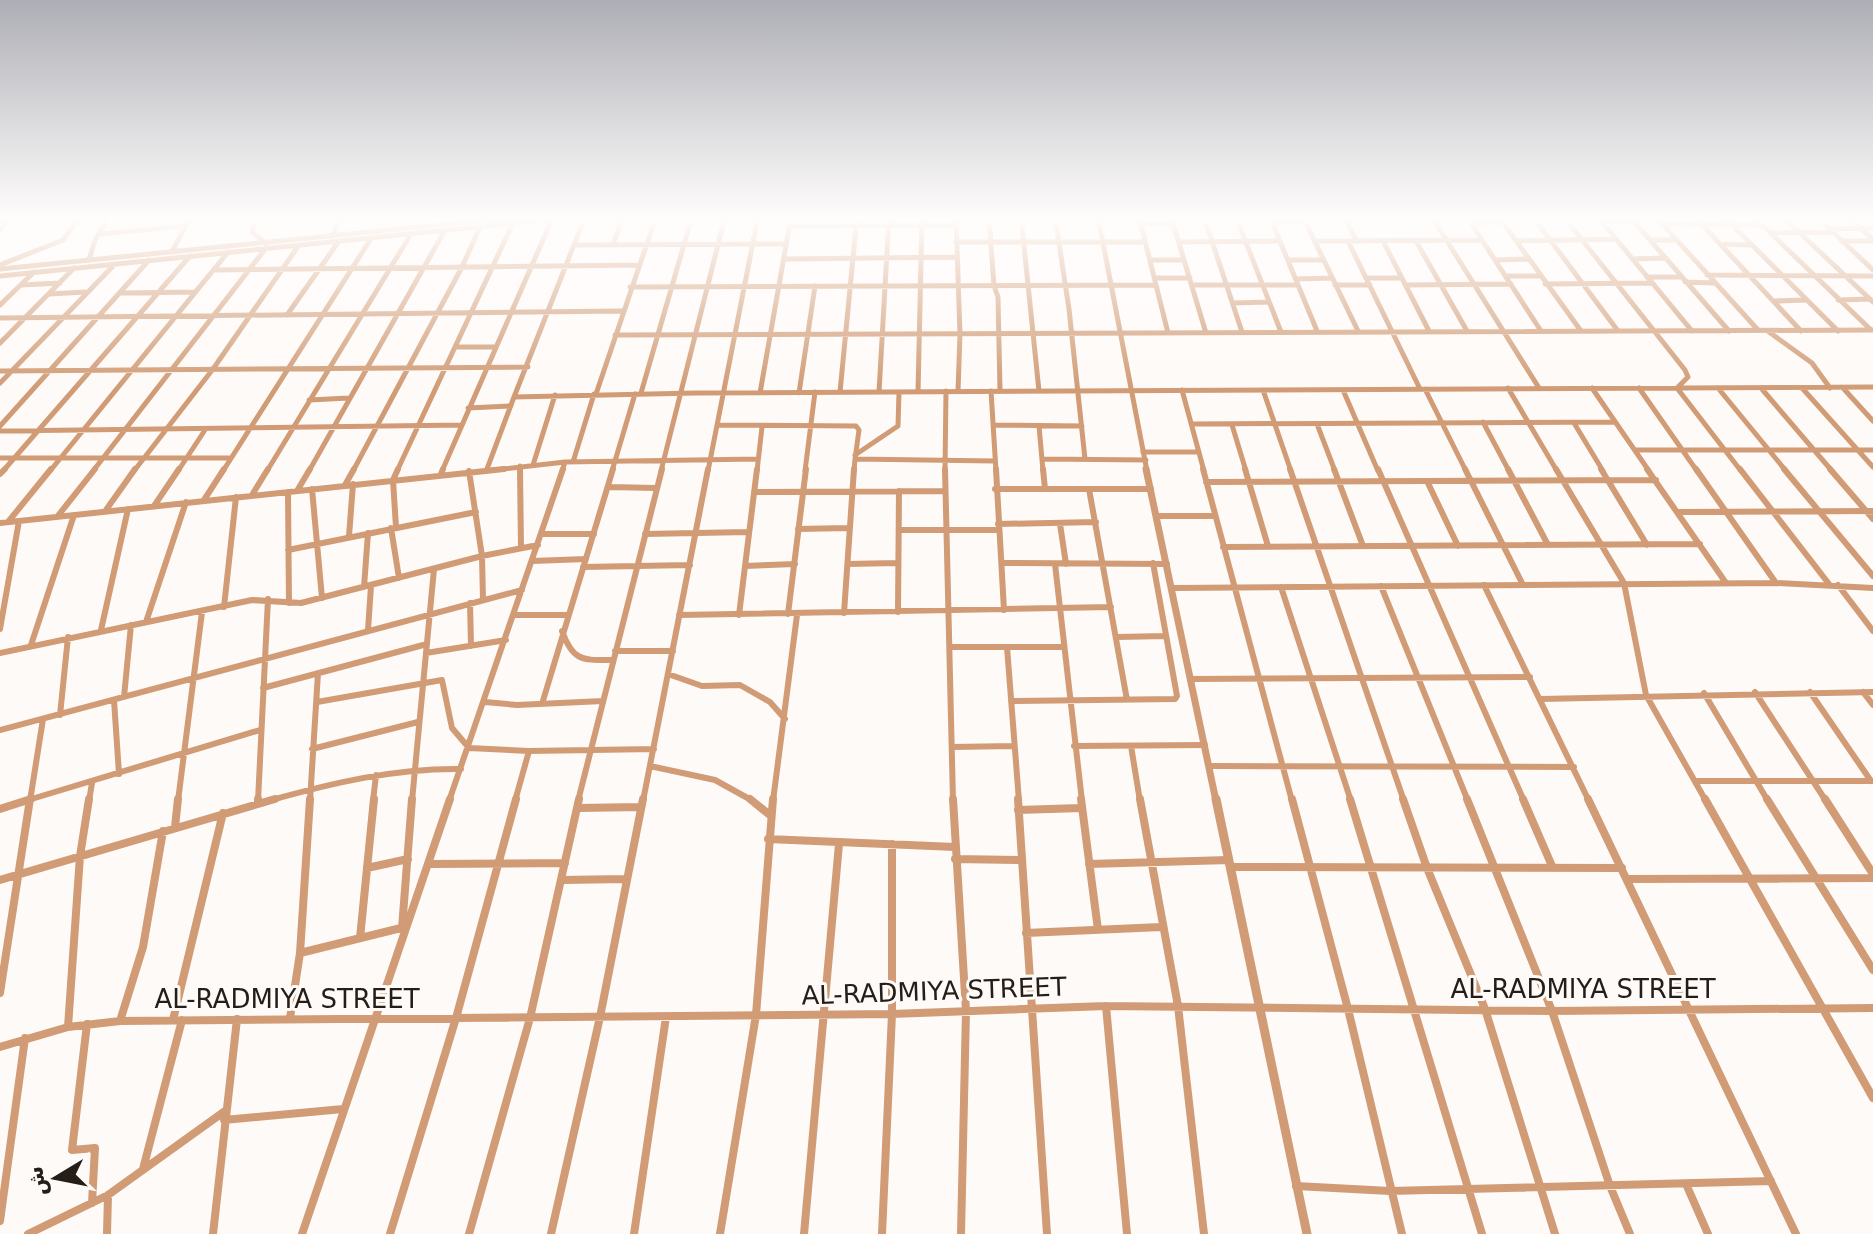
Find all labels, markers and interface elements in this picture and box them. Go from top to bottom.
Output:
street label: AL-RADMIYA STREET [801,971,1067,1011]
street label: AL-RADMIYA STREET [1450,974,1716,1004]
street label: AL-RADMIYA STREET [154,984,420,1014]
north arrow [16,1138,96,1218]
text: ش [22,1164,52,1199]

